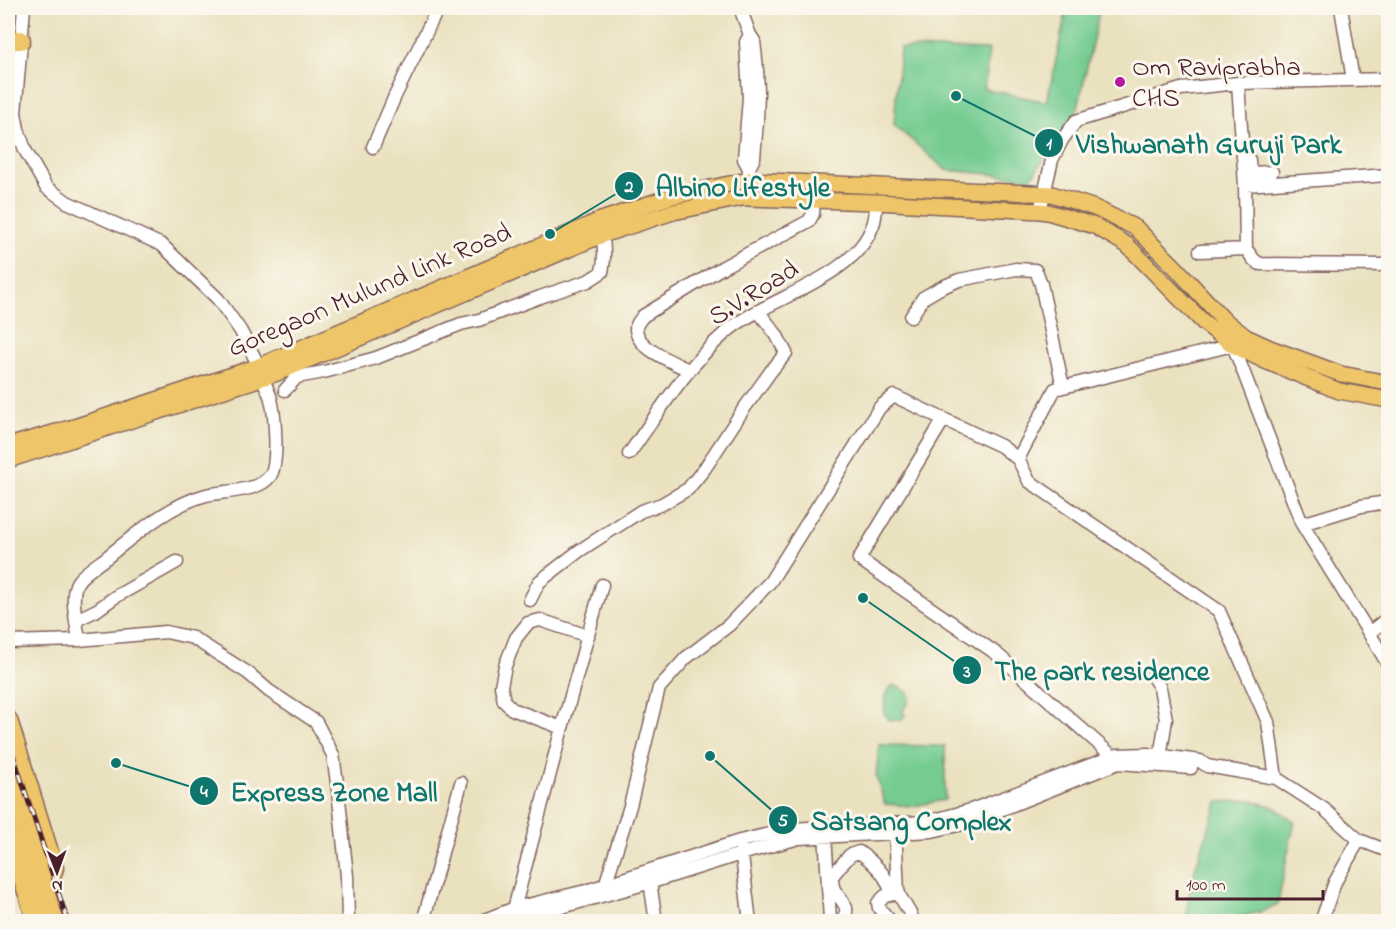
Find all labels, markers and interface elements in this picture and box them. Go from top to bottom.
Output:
place label: Om Raviprabha CHS [1132,49,1301,119]
marker: Om Raviprabha CHS [1113,75,1127,89]
callout: Vishwanath Guruji Park [1034,120,1354,166]
text: Vishwanath Guruji Park [1075,126,1343,167]
text: 1 [1046,132,1052,158]
callout: Albino Lifestyle [614,163,843,209]
text: Albino Lifestyle [656,169,832,210]
text: 2 [624,175,634,201]
street label: Goregaon Mulund Link Road [222,214,518,369]
street label: S.V.Road [702,251,807,337]
callout: The park residence [952,647,1221,693]
text: The park residence [995,653,1211,694]
text: 3 [962,660,971,686]
callout: Express Zone Mall [189,768,450,814]
text: Express Zone Mall [231,774,438,815]
text: 4 [200,780,208,806]
callout: Satsang Complex [768,797,1024,843]
text: Satsang Complex [810,803,1012,845]
text: 5 [778,809,789,835]
north arrow [27,842,87,902]
scale bar [1177,863,1322,901]
text: N [51,873,63,897]
text: 100 m [1186,873,1226,899]

